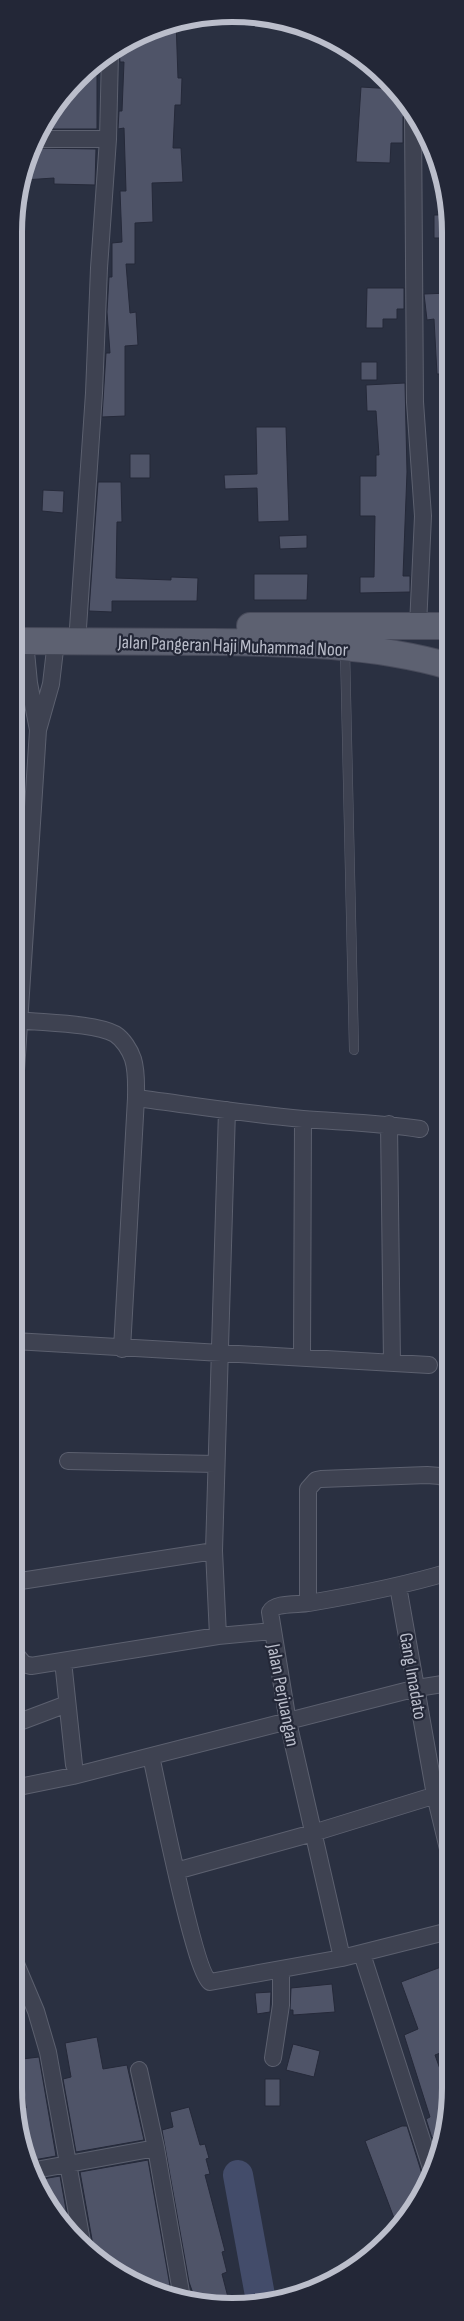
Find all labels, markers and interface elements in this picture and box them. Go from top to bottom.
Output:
street label: Jalan Pangeran Haji Muhammad Noor [116,631,349,662]
street label: Gang Imadato [394,1631,431,1721]
street label: Jalan Perjuangan [261,1641,304,1748]

